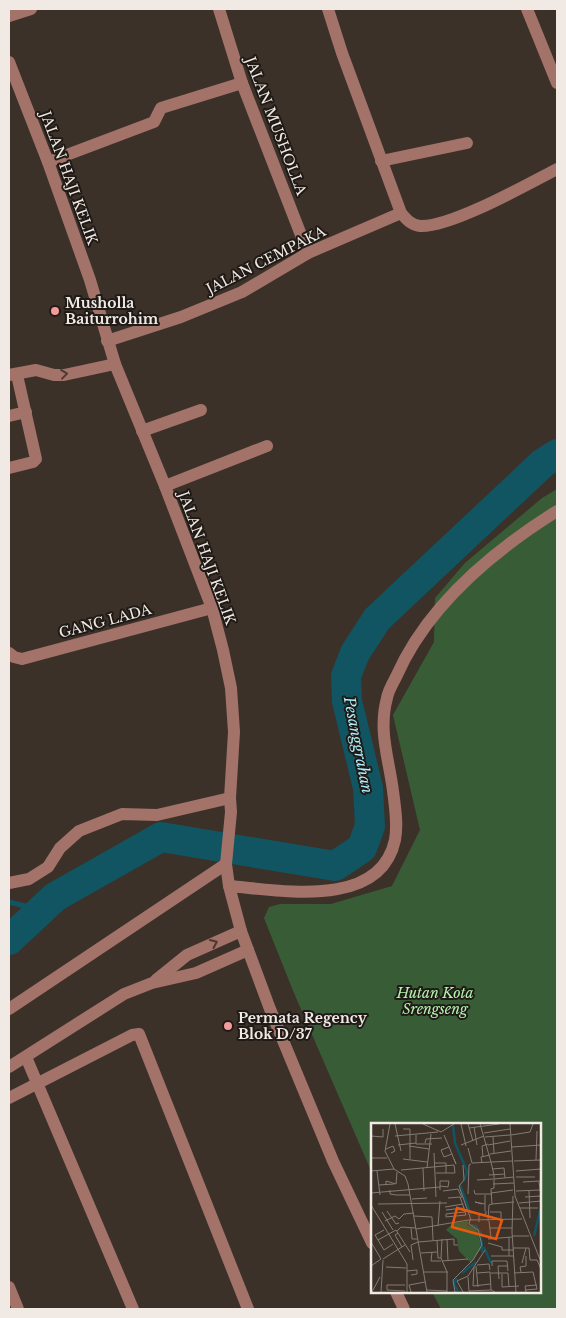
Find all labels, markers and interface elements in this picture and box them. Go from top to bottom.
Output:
street label: JALAN MUSHOLLA [241,52,311,198]
street label: JALAN HAJI KELIK [36,107,102,248]
street label: JALAN CEMPAKA [201,222,329,299]
place label: Musholla Baiturrohim [65,294,159,328]
marker: Musholla Baiturrohim [49,305,61,317]
one-way arrow [60,369,68,380]
street label: JALAN HAJI KELIK [174,487,240,628]
street label: GANG LADA [57,600,153,642]
water label: Pesanggrahan [340,694,377,795]
one-way arrow [209,939,218,950]
park label: Hutan Kota Srengseng [395,984,474,1018]
place label: Permata Regency Blok D/37 [238,1009,368,1043]
marker: Permata Regency Blok D/37 [222,1020,234,1032]
inset map [371,1123,541,1293]

